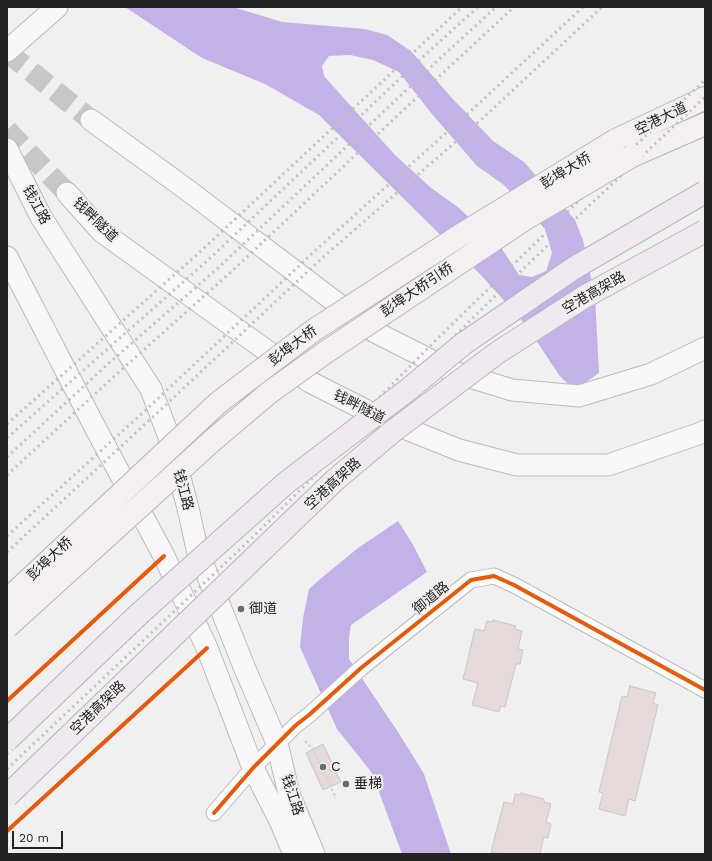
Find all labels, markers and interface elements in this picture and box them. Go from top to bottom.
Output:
street label: 空港大道 [632,99,690,139]
street label: 彭埠大桥 [538,149,594,193]
street label: 钱江路 [19,183,53,227]
street label: 钱畔隧道 [69,195,121,245]
street label: 彭埠大桥引桥 [377,260,457,320]
street label: 空港高架路 [559,268,629,318]
street label: 彭埠大桥 [266,322,320,370]
street label: 钱畔隧道 [330,387,388,427]
street label: 空港高架路 [301,454,365,514]
street label: 钱江路 [169,468,197,512]
street label: 彭埠大桥 [24,534,76,584]
street label: 御道路 [409,578,453,618]
place label: 御道 [249,601,277,617]
marker: 御道 [236,604,246,614]
street label: 空港高架路 [67,678,129,738]
place label: C [331,759,341,775]
marker: C [318,762,328,772]
street label: 钱江路 [278,772,306,818]
place label: 垂梯 [354,776,382,792]
marker: 垂梯 [341,779,351,789]
scale bar [14,823,65,849]
text: 20 m [19,831,49,845]

